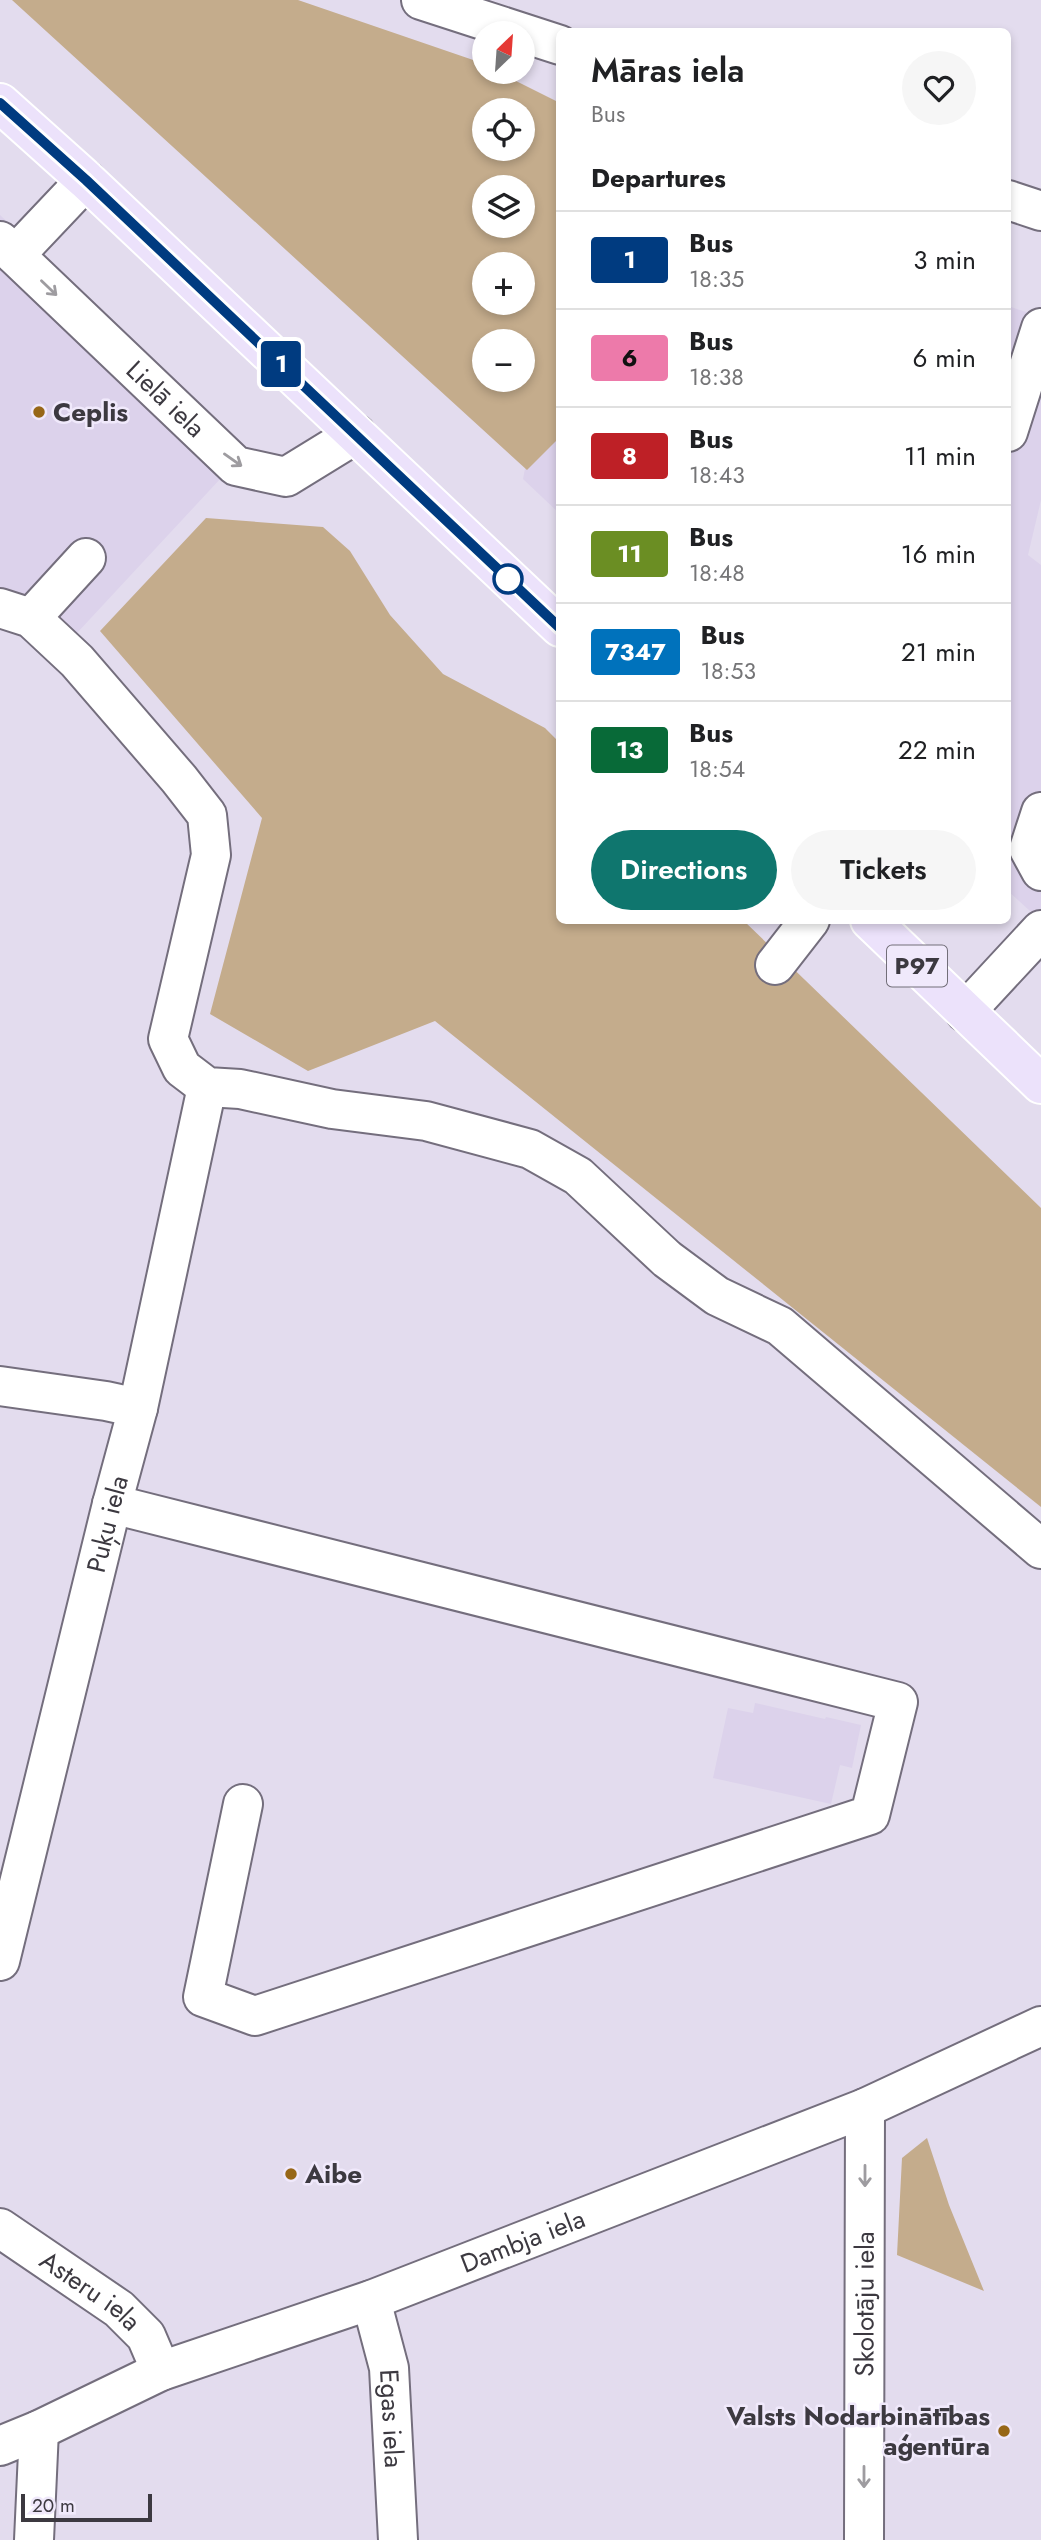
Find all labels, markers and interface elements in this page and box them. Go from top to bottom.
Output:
north arrow [472,21,536,84]
map controls [472,21,535,392]
text: Māras iela [591,47,744,94]
button: heart [902,51,976,125]
text: Bus [591,97,625,131]
button: locate [472,98,535,161]
text: Departures [591,159,726,197]
button: layers [472,175,535,238]
text: Bus [689,224,733,262]
text: 3 min [913,241,976,279]
text: 1 [623,242,636,277]
button: + [472,252,535,315]
text: 18:35 [689,262,744,296]
one-way arrow [41,280,58,297]
text: Bus [689,322,733,360]
button: − [472,329,535,392]
text: 6 min [913,339,976,377]
text: 6 [621,340,638,375]
line badge: 1 [258,341,304,387]
text: 1 [275,346,287,381]
street label: Lielā iela [118,352,214,446]
text: 18:38 [689,360,744,394]
place label: Ceplis [53,393,128,431]
marker: Ceplis [31,404,47,420]
text: Bus [689,420,733,458]
text: 11 min [904,437,976,475]
text: 8 [622,438,637,473]
one-way arrow [223,453,242,467]
text: 18:43 [689,458,745,492]
text: Bus [689,518,733,556]
text: 16 min [901,535,976,573]
text: 11 [617,536,642,571]
text: 18:48 [689,556,745,590]
unlabelled marker [493,564,523,594]
text: Bus [701,616,745,654]
text: 21 min [901,633,976,671]
text: 7347 [605,634,666,669]
text: 18:53 [701,654,756,688]
text: Bus [689,714,733,752]
text: 22 min [898,731,976,769]
text: 13 [616,732,643,767]
text: 18:54 [689,752,745,786]
button: Directions [591,830,777,910]
button: Tickets [791,830,976,910]
road number: P97 [887,946,947,986]
street label: Puķu iela [77,1471,138,1576]
place label: Aibe [304,2155,362,2193]
one-way arrow [858,2165,872,2188]
marker: Aibe [283,2166,299,2182]
street label: Dambja iela [455,2200,590,2282]
street label: Skolotāju iela [845,2231,884,2377]
street label: Asteru iela [32,2241,150,2340]
street label: Egas iela [370,2368,413,2469]
place label: Valsts Nodarbinātības aģentūra [725,2397,990,2465]
marker: Valsts Nodarbinātības aģentūra [996,2423,1012,2439]
one-way arrow [857,2466,871,2489]
scale bar [21,2491,152,2523]
text: 20 m [32,2492,75,2519]

